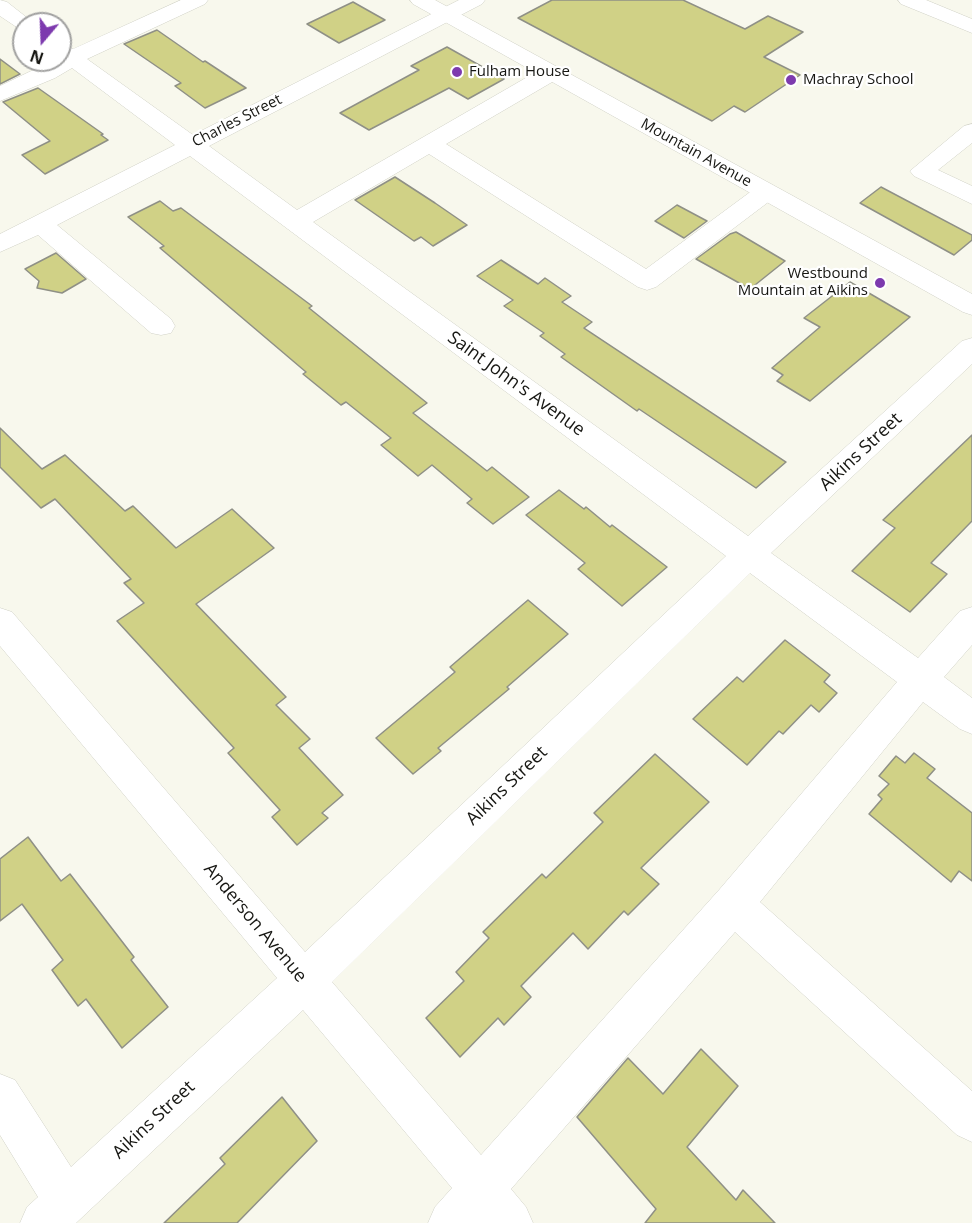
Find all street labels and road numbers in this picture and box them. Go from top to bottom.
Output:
street label: Charles Street [189,91,285,151]
street label: Mountain Avenue [638,115,754,191]
street label: Saint John's Avenue [443,327,589,441]
street label: Aikins Street [815,408,907,496]
street label: Aikins Street [462,742,552,830]
street label: Anderson Avenue [199,859,311,987]
street label: Aikins Street [108,1076,200,1164]

